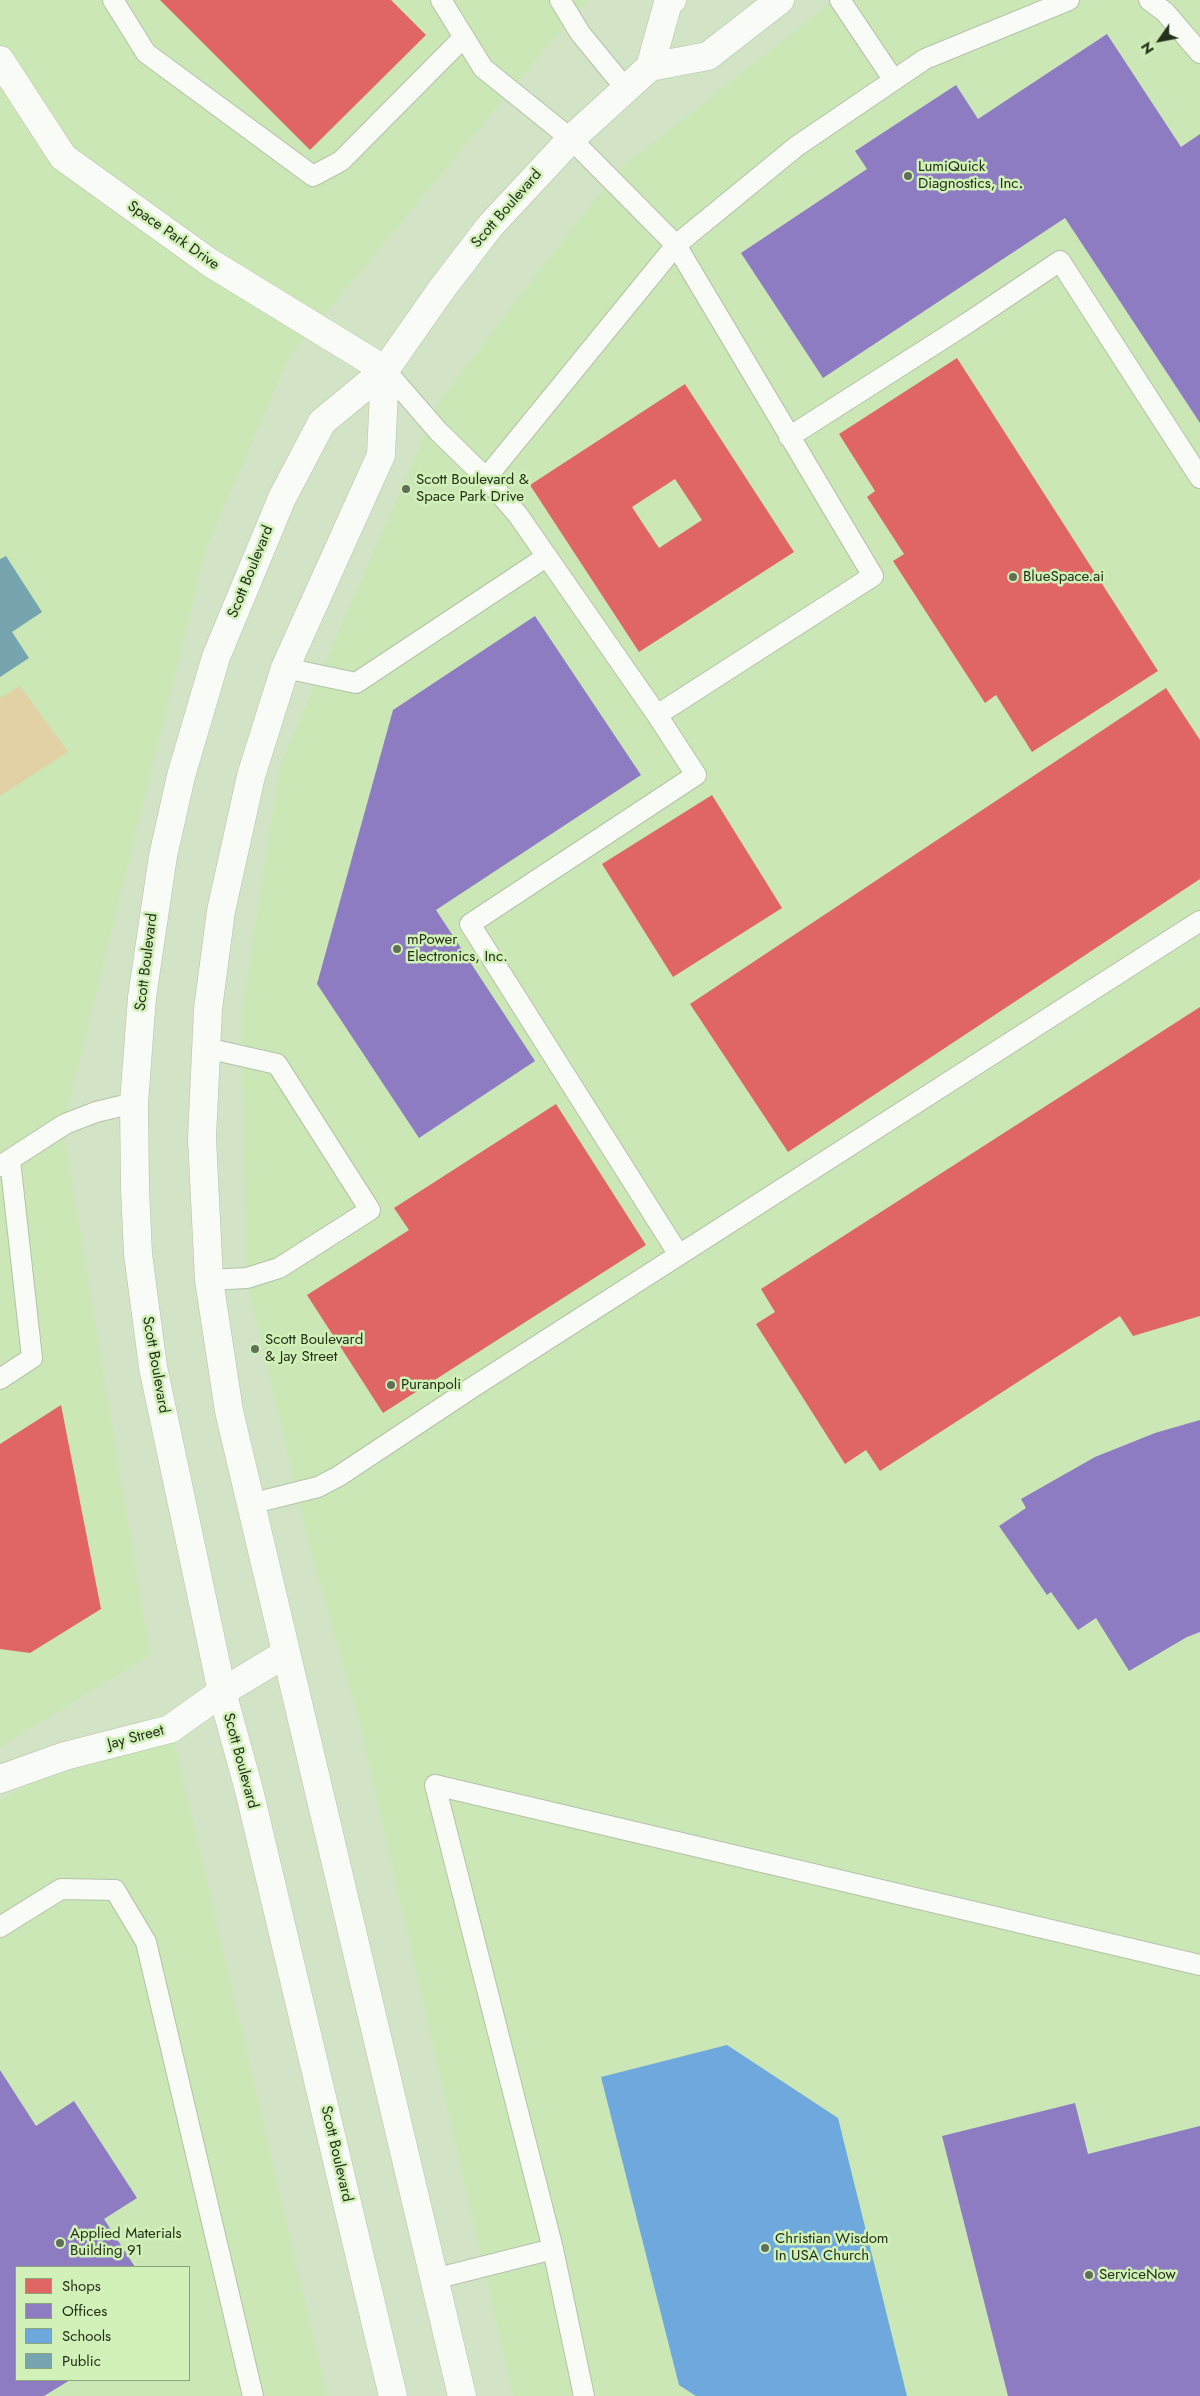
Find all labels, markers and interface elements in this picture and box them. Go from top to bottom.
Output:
north arrow [1135,15,1185,65]
text: N [1136,38,1159,58]
place label: LumiQuick Diagnostics, Inc. [918,158,1023,193]
street label: Scott Boulevard [468,166,546,252]
marker: LumiQuick Diagnostics, Inc. [902,170,914,182]
street label: Space Park Drive [124,198,222,274]
place label: Scott Boulevard & Space Park Drive [416,471,529,506]
marker: Scott Boulevard & Space Park Drive [400,483,412,495]
street label: Scott Boulevard [224,523,278,621]
place label: BlueSpace.ai [1023,568,1104,586]
marker: BlueSpace.ai [1007,571,1019,583]
street label: Scott Boulevard [132,912,162,1012]
place label: mPower Electronics, Inc. [407,931,508,966]
marker: mPower Electronics, Inc. [391,943,403,955]
street label: Scott Boulevard [138,1315,172,1415]
place label: Scott Boulevard & Jay Street [265,1331,363,1366]
marker: Scott Boulevard & Jay Street [249,1343,261,1355]
place label: Puranpoli [401,1376,461,1394]
marker: Puranpoli [385,1379,397,1391]
street label: Scott Boulevard [219,1711,261,1811]
street label: Jay Street [106,1722,166,1754]
street label: Scott Boulevard [316,2104,356,2204]
place label: Applied Materials Building 91 [70,2225,182,2260]
place label: Christian Wisdom In USA Church [775,2230,889,2265]
marker: Applied Materials Building 91 [54,2237,66,2249]
marker: Christian Wisdom In USA Church [759,2242,771,2254]
legend [15,2266,190,2381]
place label: ServiceNow [1099,2266,1176,2284]
marker: ServiceNow [1083,2269,1095,2281]
text: Shops [62,2275,101,2297]
text: Offices [62,2300,107,2322]
text: Schools [62,2325,111,2347]
text: Public [62,2350,101,2372]

